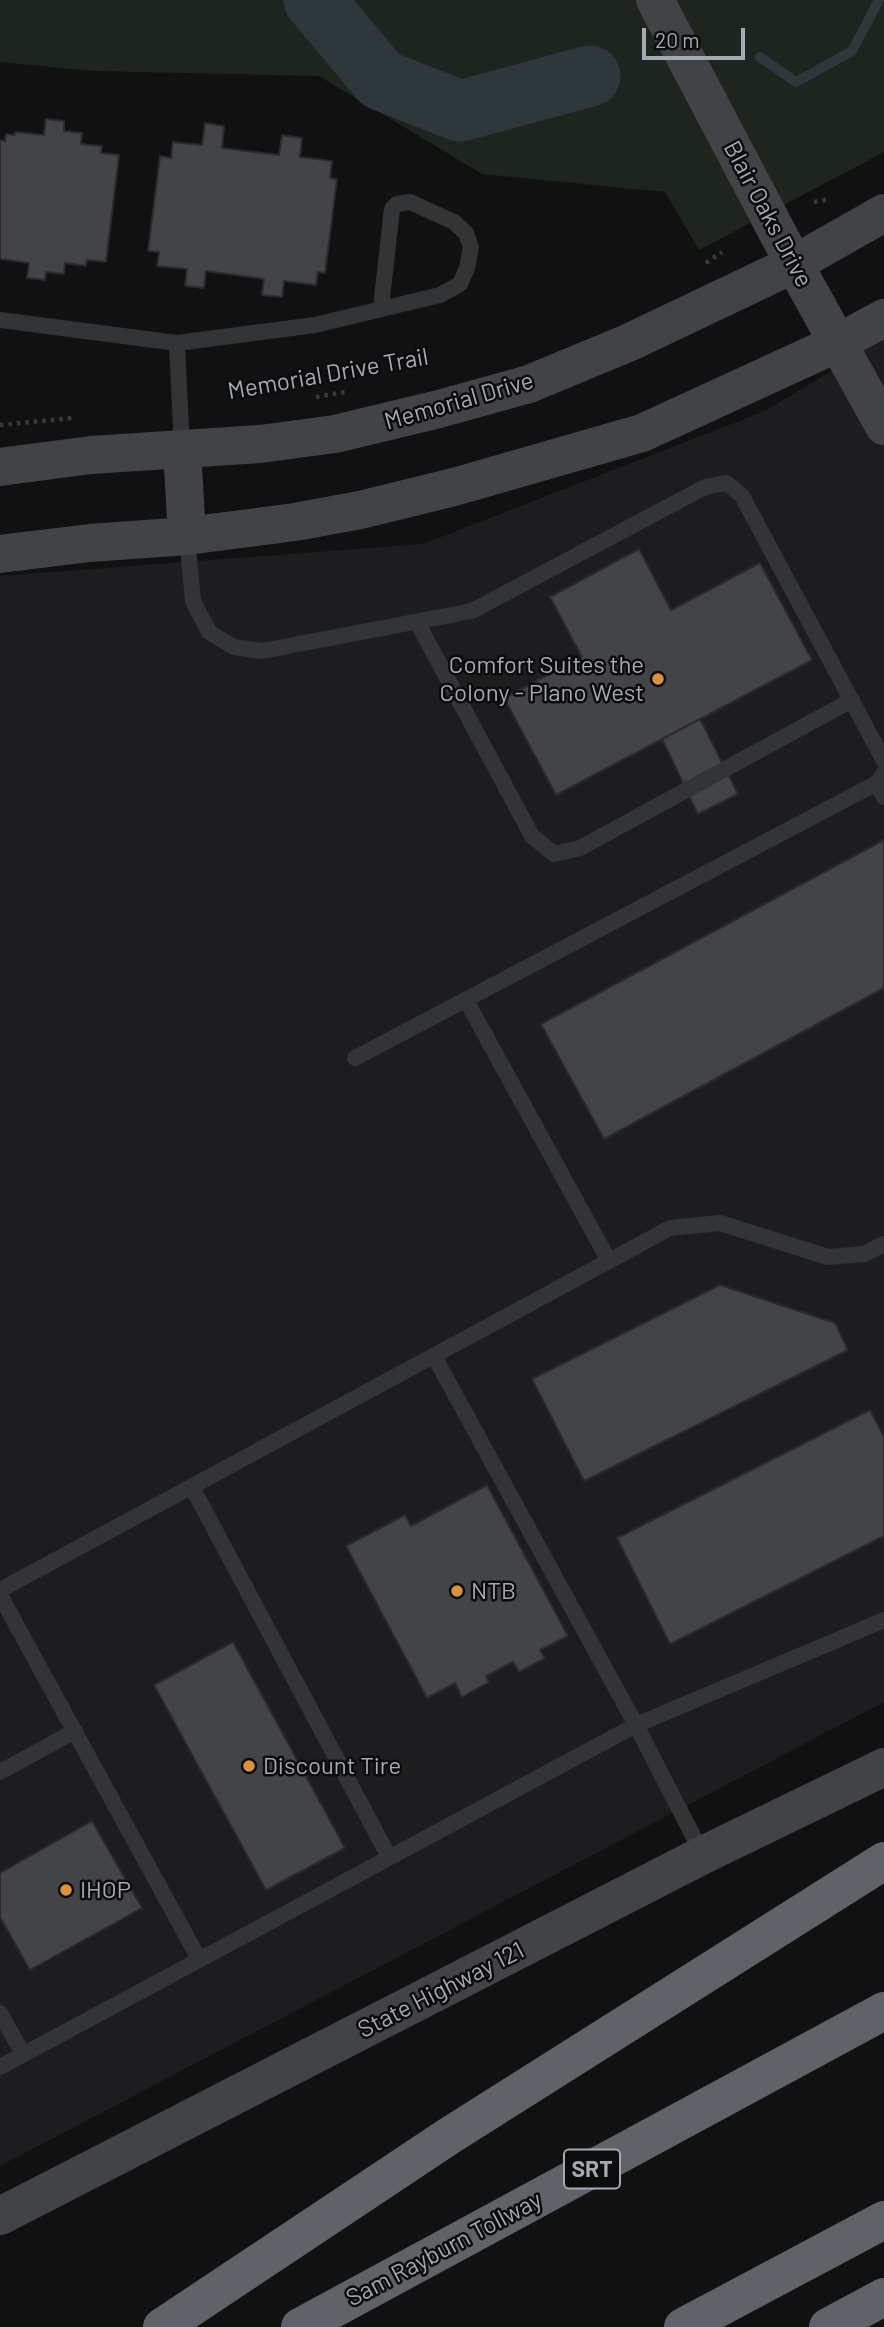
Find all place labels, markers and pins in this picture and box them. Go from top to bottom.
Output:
place label: Comfort Suites the Colony - Plano West [440,651,644,707]
marker: Comfort Suites the Colony - Plano West [650,671,666,687]
place label: NTB [471,1577,516,1605]
marker: NTB [449,1583,465,1599]
place label: Discount Tire [263,1752,401,1780]
marker: Discount Tire [241,1758,257,1774]
place label: IHOP [80,1876,131,1904]
marker: IHOP [58,1882,74,1898]

